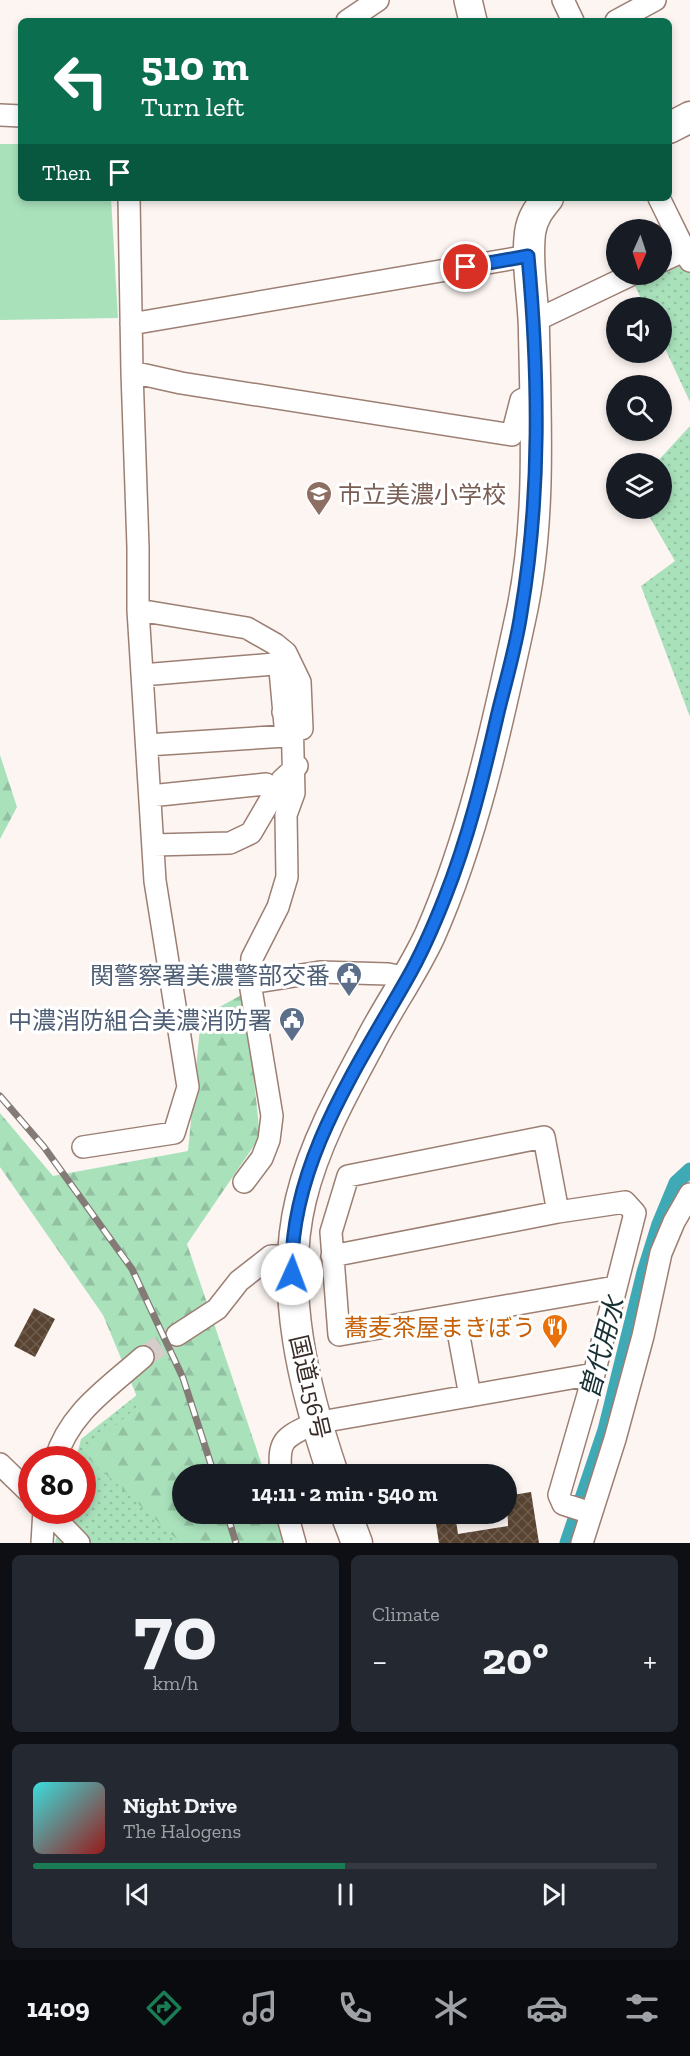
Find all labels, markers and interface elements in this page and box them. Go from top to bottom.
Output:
text: 510 m [141,40,249,91]
icon: left [42,42,120,120]
text: Turn left [141,91,244,123]
icon: arrive [103,156,136,189]
text: Then [42,159,91,186]
north arrow [606,219,672,285]
map controls [606,219,672,519]
pin [440,241,491,292]
icon: arrive [449,250,482,283]
button: sound [606,297,672,363]
button: search [606,375,672,441]
button: layers [606,453,672,519]
school or university icon: 市立美濃小学校 [304,479,334,517]
place label: 市立美濃小学校 [338,480,506,509]
public building icon: 関警察署美濃警部交番 [334,960,364,998]
place label: 関警察署美濃警部交番 [90,961,330,990]
public building icon: 中濃消防組合美濃消防署 [277,1005,307,1043]
place label: 中濃消防組合美濃消防署 [8,1006,272,1035]
position arrow [260,1242,324,1306]
water label: 曽代用水 [573,1291,632,1402]
restaurant icon: 蕎麦茶屋まきぼう [540,1312,570,1350]
place label: 蕎麦茶屋まきぼう [344,1313,536,1342]
street label: 国道156号 [284,1332,336,1442]
speed limit sign: 80 [18,1446,96,1524]
text: 14:11 · 2 min · 540 m [251,1480,438,1507]
text: 70 [134,1585,217,1679]
text: Climate [372,1602,440,1626]
text: 20° [482,1632,548,1686]
text: − [372,1641,387,1680]
text: + [643,1641,657,1680]
text: km/h [153,1671,198,1695]
text: Night Drive [123,1792,237,1819]
text: The Halogens [123,1819,241,1843]
icon: previous [121,1878,154,1911]
icon: pause [329,1878,362,1911]
icon: next [537,1878,570,1911]
icon: directions [143,1987,185,2029]
icon: music [239,1987,281,2029]
icon: phone [334,1987,376,2029]
icon: climate [430,1987,472,2029]
icon: car [526,1987,568,2029]
icon: filters [621,1987,663,2029]
text: 14:09 [27,1992,90,2024]

